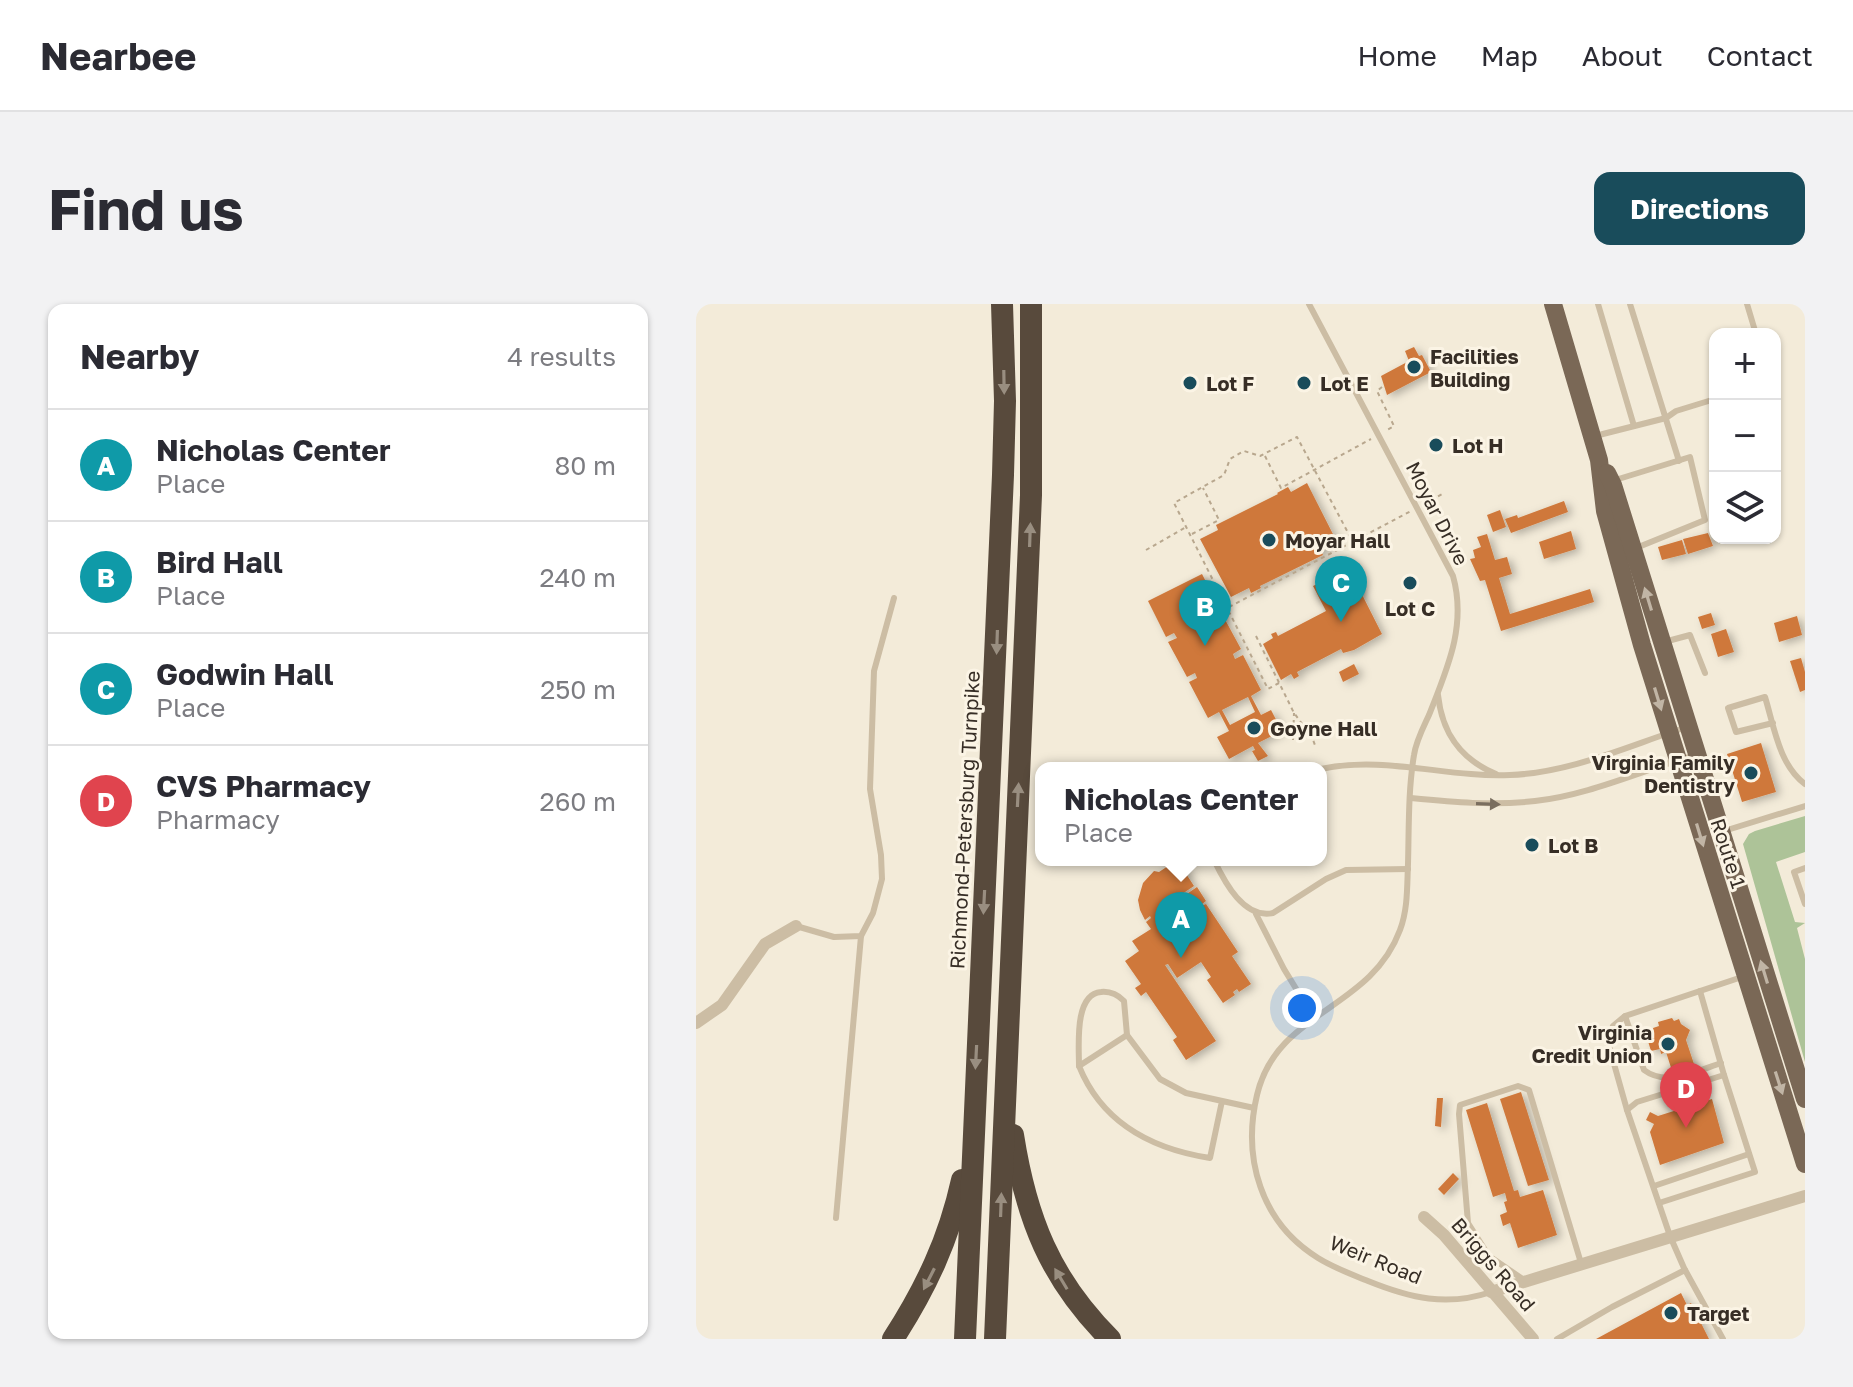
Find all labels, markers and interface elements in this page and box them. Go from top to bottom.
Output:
text: Nearbee [40,33,196,78]
text: Home [1358,39,1437,72]
text: Map [1481,39,1538,72]
text: About [1582,39,1663,72]
text: Contact [1707,39,1813,72]
button: Directions [1594,172,1805,245]
text: Find us [48,175,244,242]
map controls [1709,328,1781,544]
button: + [1709,328,1781,400]
text: Nearby [80,336,200,376]
text: 4 results [507,341,616,372]
place label: Facilities Building [1430,344,1519,391]
marker: Facilities Building [1405,358,1423,376]
one-way arrow [998,370,1010,395]
place label: Lot F [1206,371,1254,395]
place label: Lot E [1320,371,1369,395]
marker: Lot F [1181,374,1199,392]
marker: Lot E [1295,374,1313,392]
button: − [1709,400,1781,472]
text: Nicholas Center [156,432,391,468]
place label: Lot H [1452,433,1504,457]
marker: Lot H [1427,436,1445,454]
text: A [97,450,115,481]
text: 80 m [555,450,616,481]
street label: Moyar Drive [1402,457,1474,569]
text: Place [156,468,225,499]
button: layers [1709,472,1781,544]
one-way arrow [1023,522,1036,547]
place label: Moyar Hall [1285,528,1391,552]
marker: Moyar Hall [1260,531,1278,549]
text: Bird Hall [156,544,283,580]
pin: C [1315,556,1367,622]
text: B [97,562,115,593]
text: 240 m [539,562,616,593]
marker: Lot C [1401,574,1419,592]
text: Place [156,580,225,611]
pin: B [1179,580,1231,646]
one-way arrow [1641,587,1653,611]
place label: Lot C [1385,596,1435,620]
one-way arrow [990,630,1003,655]
text: Godwin Hall [156,656,334,692]
street label: Richmond-Petersburg Turnpike [944,670,984,970]
text: C [97,674,115,705]
text: 250 m [540,674,616,705]
one-way arrow [1652,687,1665,711]
text: Place [156,692,225,723]
place label: Goyne Hall [1270,716,1378,740]
marker: Goyne Hall [1245,719,1263,737]
place label: Virginia Family Dentistry [1591,750,1735,797]
popup [1035,762,1327,866]
marker: Virginia Family Dentistry [1742,764,1760,782]
text: CVS Pharmacy [156,768,371,804]
text: Nicholas Center [1064,781,1298,817]
one-way arrow [1012,782,1025,807]
text: D [97,786,115,817]
text: 260 m [540,786,616,817]
one-way arrow [1476,797,1501,810]
text: Pharmacy [156,804,280,835]
street label: Route 1 [1706,815,1752,891]
text: Place [1064,817,1133,848]
one-way arrow [1694,823,1707,847]
place label: Lot B [1548,833,1598,857]
marker: Lot B [1523,836,1541,854]
one-way arrow [977,890,990,915]
pin: A [1155,892,1207,958]
one-way arrow [1757,960,1770,984]
your location [1282,988,1322,1028]
place label: Virginia Credit Union [1531,1020,1652,1067]
marker: Virginia Credit Union [1659,1035,1677,1053]
one-way arrow [970,1045,983,1070]
pin: D [1660,1062,1712,1128]
one-way arrow [1773,1071,1786,1095]
one-way arrow [994,1192,1007,1217]
street label: Briggs Road [1447,1212,1541,1316]
street label: Weir Road [1326,1230,1426,1288]
one-way arrow [922,1267,935,1290]
one-way arrow [1054,1268,1068,1290]
place label: Target [1687,1301,1750,1325]
marker: Target [1662,1304,1680,1322]

